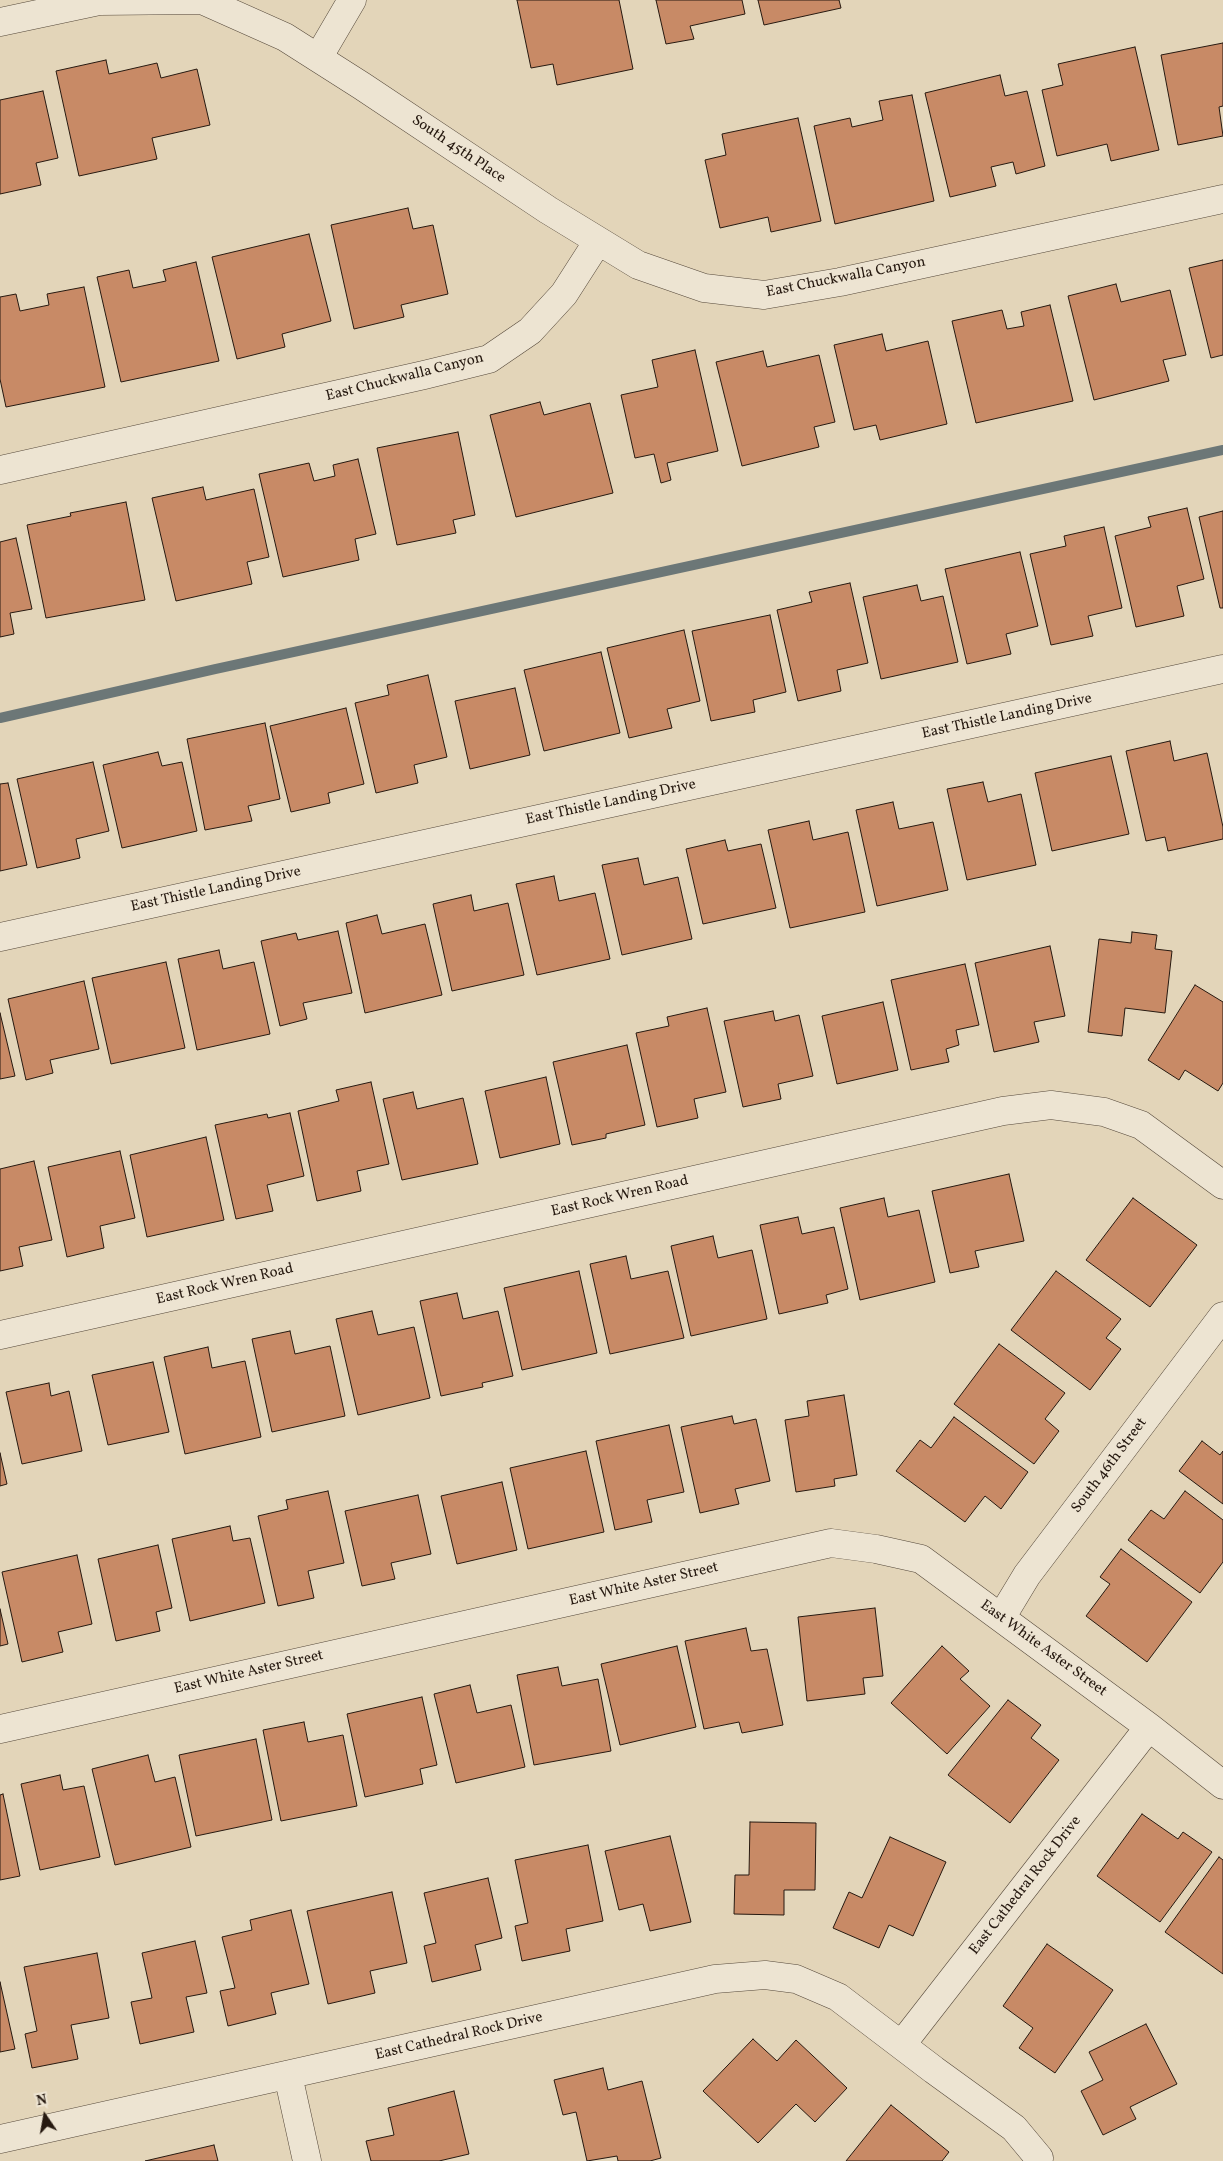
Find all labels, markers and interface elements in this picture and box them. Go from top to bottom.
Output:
street label: South 45th Place [408,112,508,188]
street label: East Chuckwalla Canyon [765,254,927,302]
street label: East Chuckwalla Canyon [324,350,486,406]
street label: East Thistle Landing Drive [920,690,1094,744]
street label: East Thistle Landing Drive [524,776,698,830]
street label: East Thistle Landing Drive [129,863,303,917]
street label: East Rock Wren Road [550,1172,690,1222]
street label: East Rock Wren Road [155,1260,295,1310]
street label: South 46th Street [1068,1415,1152,1517]
street label: East White Aster Street [568,1559,720,1611]
street label: East White Aster Street [976,1597,1110,1701]
street label: East White Aster Street [173,1647,325,1699]
street label: East Cathedral Rock Drive [966,1813,1086,1959]
street label: East Cathedral Rock Drive [374,2009,544,2065]
text: N [35,2090,49,2111]
north arrow [20,2091,70,2141]

